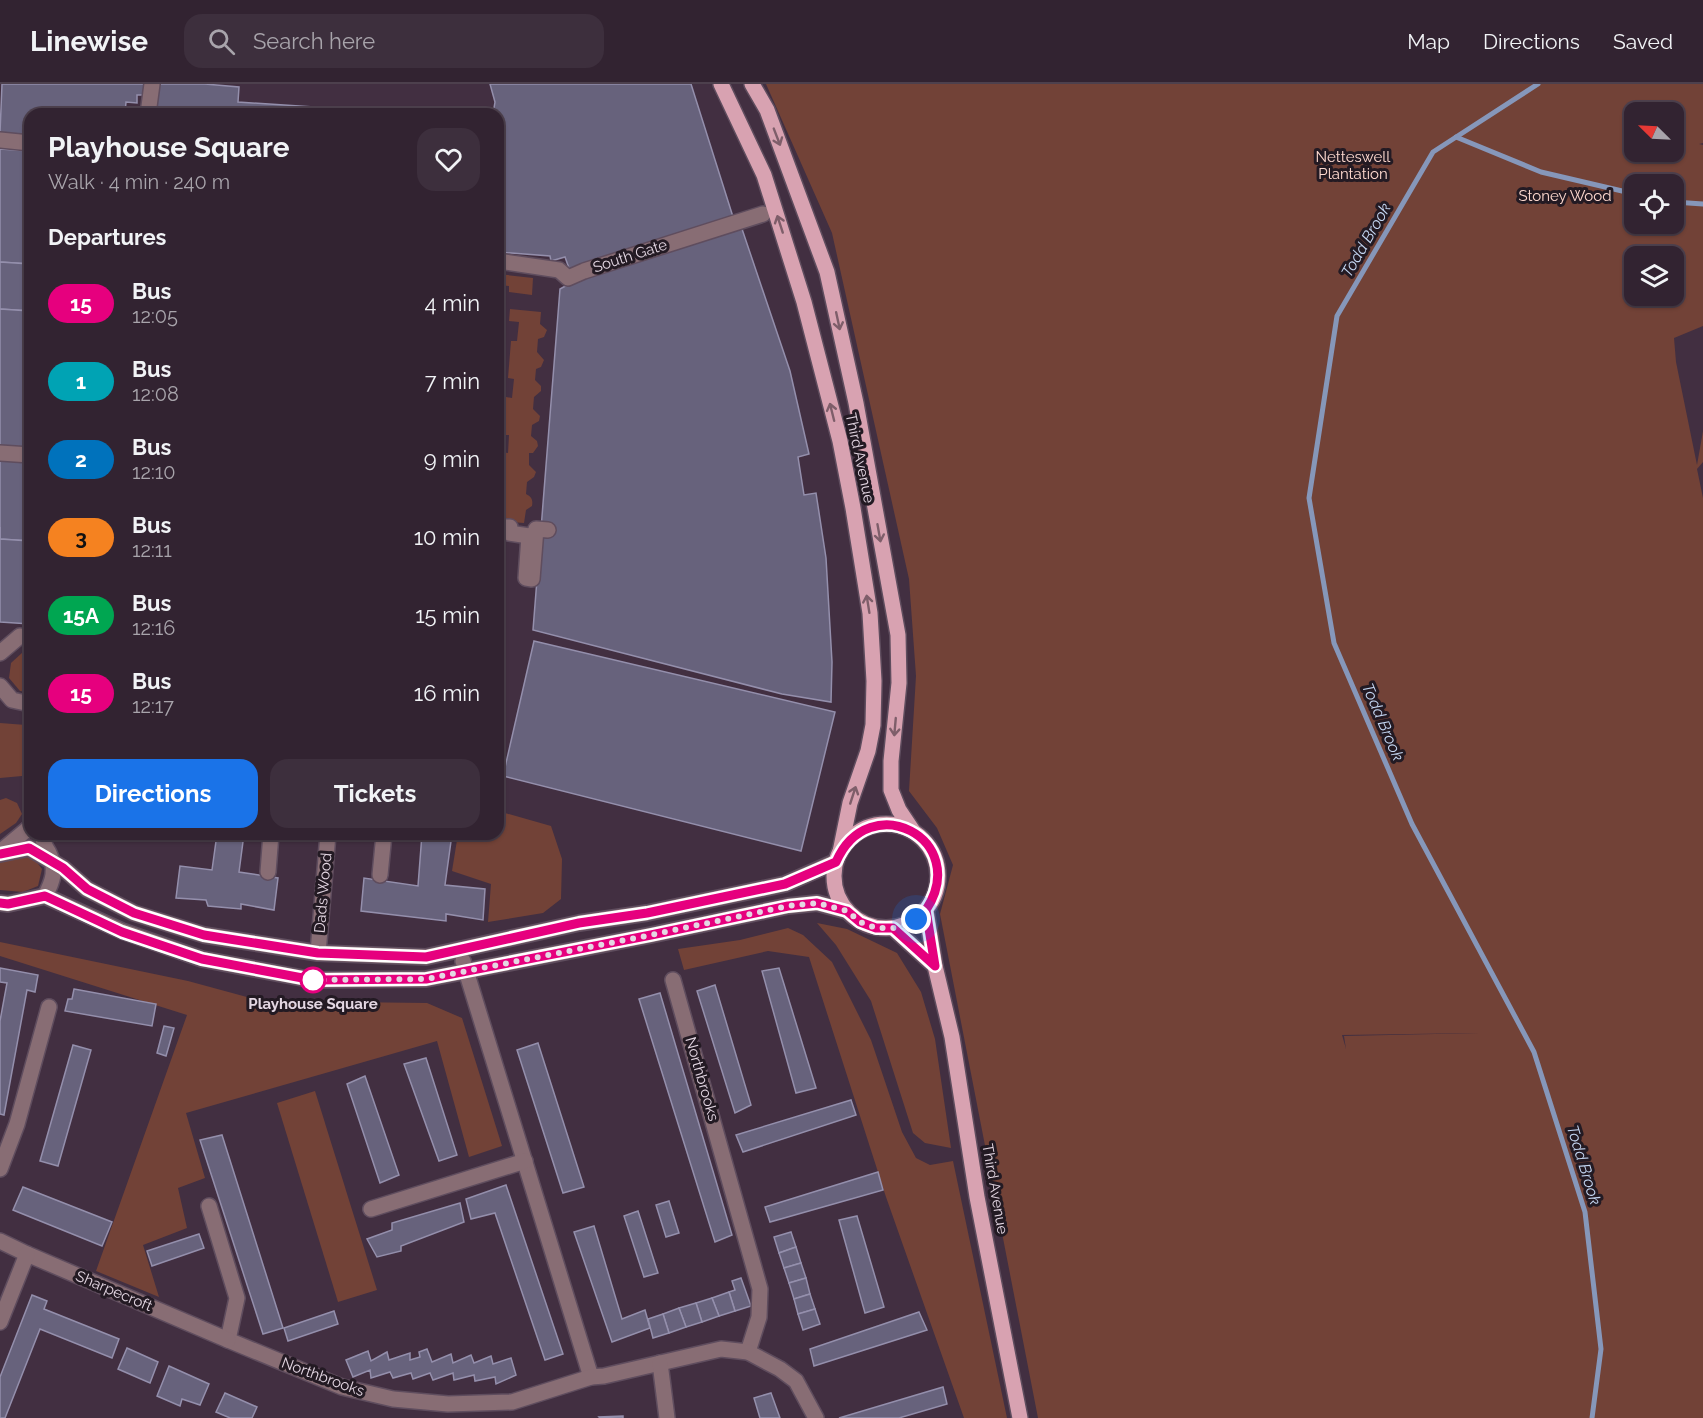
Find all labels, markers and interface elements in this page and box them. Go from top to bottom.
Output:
search box [184,14,604,68]
text: Linewise [30,25,148,58]
icon: search [205,25,238,58]
text: Search here [253,28,375,54]
text: Map [1407,29,1450,54]
text: Directions [1483,29,1580,54]
text: Saved [1613,29,1673,54]
north arrow [1624,102,1684,162]
map controls [1624,102,1684,306]
one-way arrow [772,127,783,145]
button: heart [417,128,480,191]
text: Playhouse Square [48,131,289,164]
park label: Netteswell Plantation [1316,148,1391,183]
text: Walk · 4 min · 240 m [48,170,230,194]
button: locate [1624,174,1684,234]
park label: Stoney Wood [1518,187,1612,205]
water label: Todd Brook [1337,199,1395,280]
one-way arrow [774,215,785,234]
text: Departures [48,224,166,250]
street label: South Gate [591,235,670,276]
button: layers [1624,246,1684,306]
text: Bus [132,278,171,304]
text: 4 min [425,290,480,316]
text: 15 [70,291,92,316]
text: 12:05 [132,304,178,328]
one-way arrow [833,311,844,331]
text: Bus [132,356,171,382]
text: 7 min [425,368,480,394]
text: 1 [76,369,86,394]
text: 12:08 [132,382,179,406]
one-way arrow [826,403,837,422]
street label: Third Avenue [842,411,878,505]
text: Bus [132,434,171,460]
text: 9 min [424,446,480,472]
text: 2 [75,447,87,472]
text: 12:10 [132,460,176,484]
text: Bus [132,512,171,538]
one-way arrow [874,523,885,543]
text: 10 min [414,524,480,550]
text: 3 [75,525,87,550]
text: 12:11 [132,538,172,562]
text: Bus [132,590,171,616]
one-way arrow [863,594,874,614]
text: 15 min [415,602,480,628]
text: 15A [63,603,99,628]
text: 12:16 [132,616,175,640]
text: Bus [132,668,171,694]
text: 16 min [414,680,480,706]
water label: Todd Brook [1358,680,1408,764]
text: 15 [70,681,92,706]
text: 12:17 [132,694,174,718]
one-way arrow [889,716,900,736]
button: Directions [48,759,258,828]
button: Tickets [270,759,480,828]
one-way arrow [848,786,859,805]
street label: Dads Wood [311,852,335,934]
your location [901,904,931,934]
marker: Playhouse Square [300,967,326,993]
place label: Playhouse Square [248,995,378,1013]
street label: Northbrooks [681,1035,723,1123]
water label: Todd Brook [1563,1123,1605,1208]
street label: Third Avenue [978,1142,1012,1236]
street label: Sharpecroft [73,1267,155,1315]
street label: Northbrooks [279,1354,367,1400]

